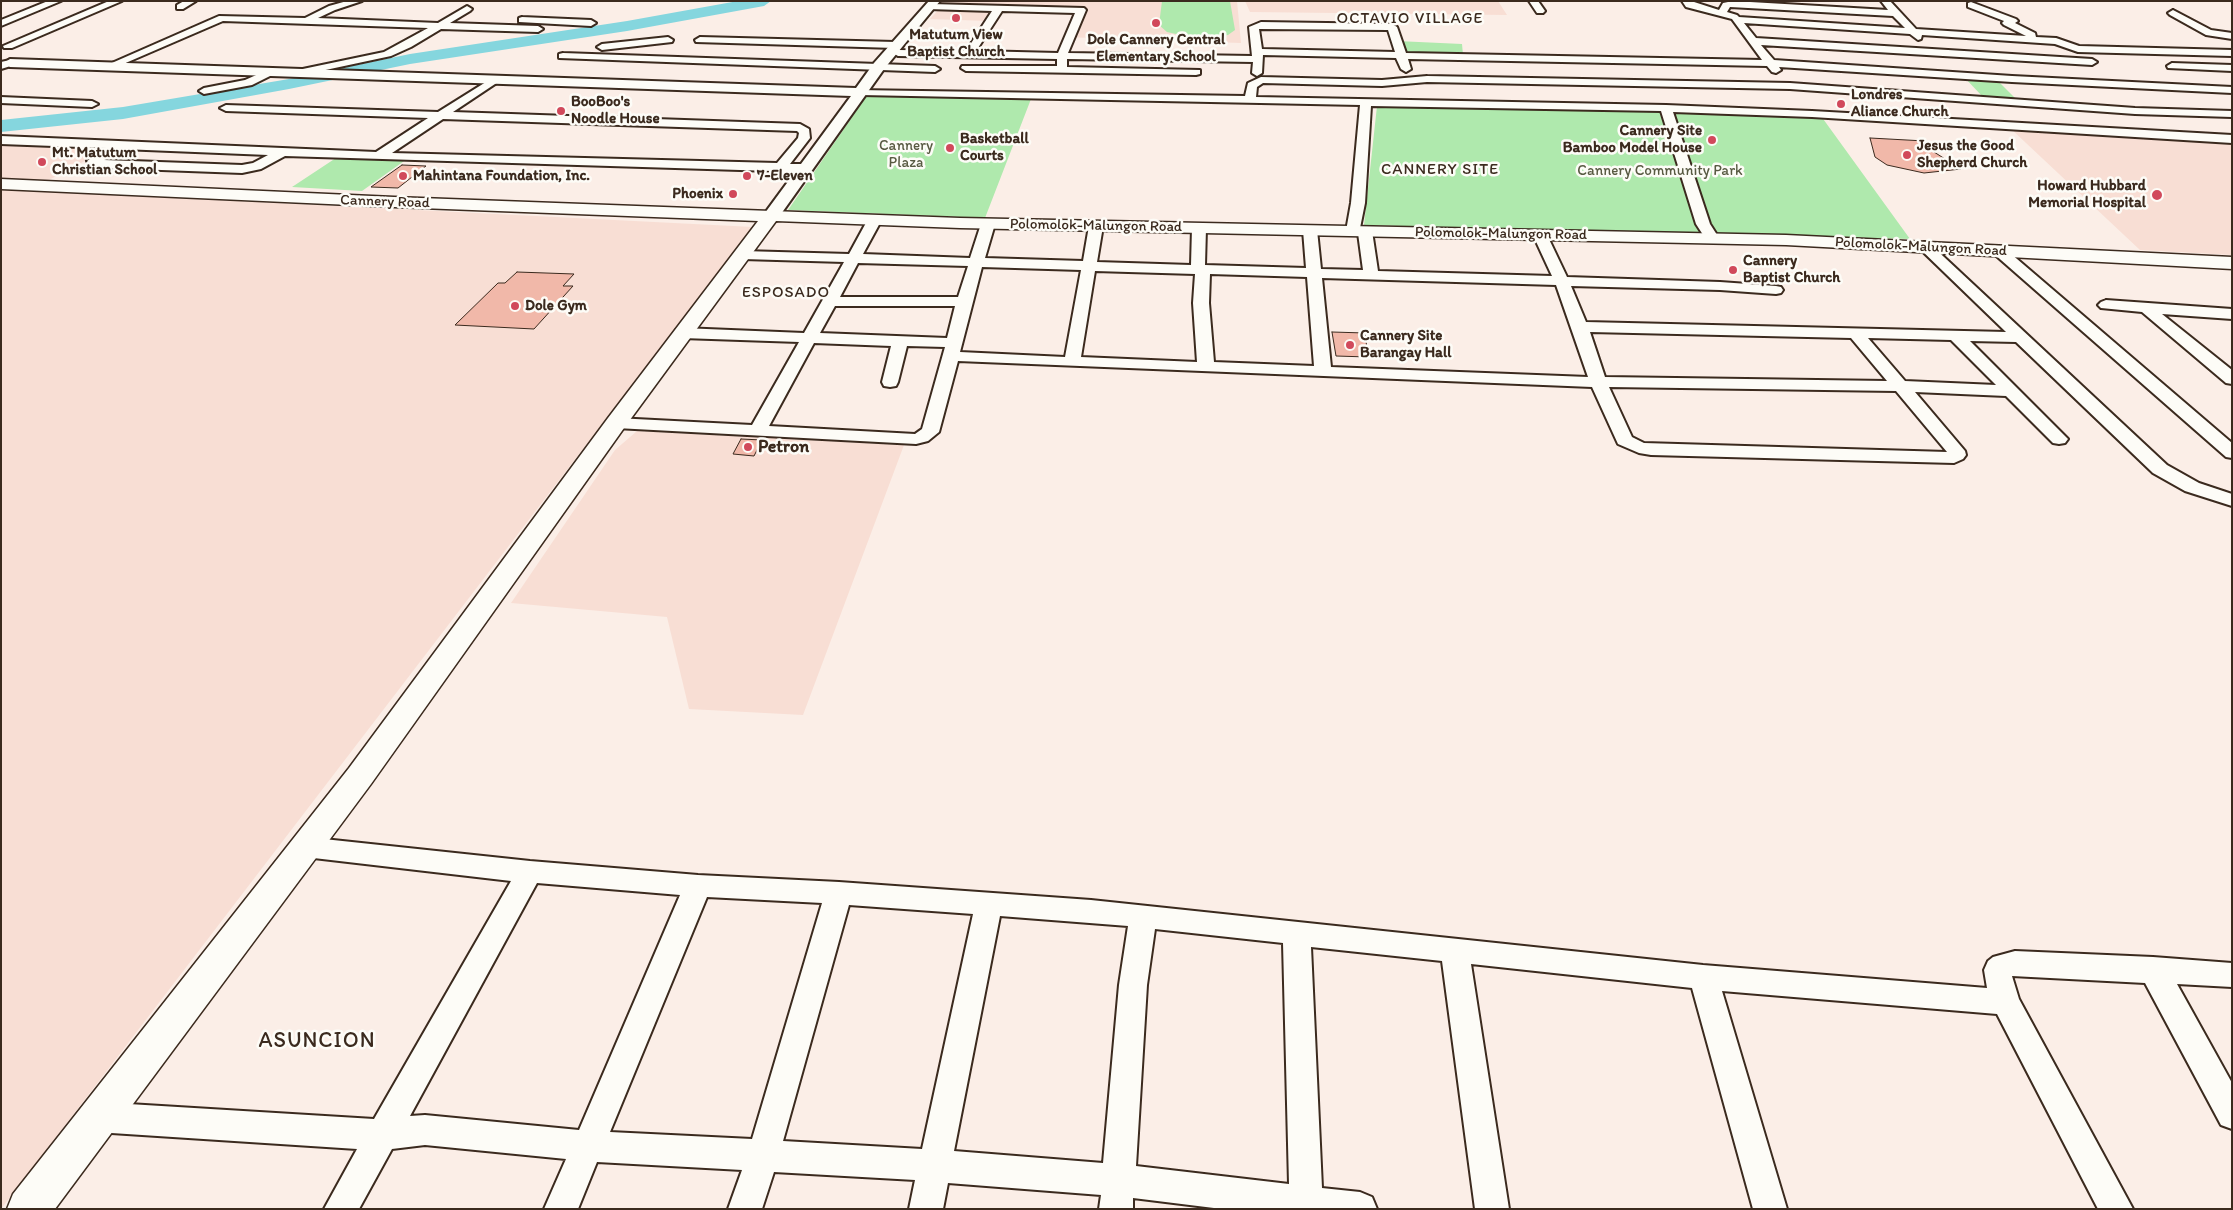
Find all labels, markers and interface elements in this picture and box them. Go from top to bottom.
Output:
district label: OCTAVIO VILLAGE [1334,9,1486,29]
marker: Matutum View Baptist Church [950,12,962,24]
marker: Dole Cannery Central Elementary School [1150,17,1162,29]
place label: Matutum View Baptist Church [907,26,1005,61]
place label: Dole Cannery Central Elementary School [1087,31,1225,66]
place label: Londres Aliance Church [1851,86,1948,121]
place label: BooBoo's Noodle House [571,93,660,128]
marker: Londres Aliance Church [1835,98,1847,110]
marker: BooBoo's Noodle House [555,105,567,117]
place label: Cannery Site Bamboo Model House [1563,122,1702,157]
place label: Basketball Courts [960,130,1029,165]
marker: Cannery Site Bamboo Model House [1706,134,1718,146]
park label: Cannery Plaza [879,137,933,172]
place label: Jesus the Good Shepherd Church [1917,137,2027,172]
marker: Basketball Courts [944,142,956,154]
place label: Mt. Matutum Christian School [52,144,157,179]
marker: Jesus the Good Shepherd Church [1901,149,1913,161]
marker: Mt. Matutum Christian School [36,156,48,168]
district label: CANNERY SITE [1379,160,1501,180]
park label: Cannery Community Park [1577,162,1743,180]
place label: Mahintana Foundation, Inc. [413,167,590,185]
place label: 7-Eleven [757,167,813,185]
marker: Mahintana Foundation, Inc. [397,170,409,182]
marker: 7-Eleven [741,170,753,182]
place label: Howard Hubbard Memorial Hospital [2028,177,2146,212]
place label: Phoenix [672,185,723,203]
marker: Phoenix [727,188,739,200]
marker: Howard Hubbard Memorial Hospital [2150,188,2164,202]
street label: Cannery Road [340,191,430,213]
street label: Polomolok-Malungon Road [1010,215,1182,237]
street label: Polomolok-Malungon Road [1415,223,1587,245]
street label: Polomolok-Malungon Road [1834,234,2008,260]
place label: Cannery Baptist Church [1743,252,1840,287]
marker: Cannery Baptist Church [1727,264,1739,276]
district label: ESPOSADO [741,283,831,303]
place label: Dole Gym [525,297,587,315]
marker: Dole Gym [509,300,521,312]
place label: Cannery Site Barangay Hall [1360,327,1451,362]
marker: Cannery Site Barangay Hall [1344,339,1356,351]
place label: Petron [758,436,809,458]
marker: Petron [742,441,754,453]
district label: ASUNCION [257,1028,377,1054]

